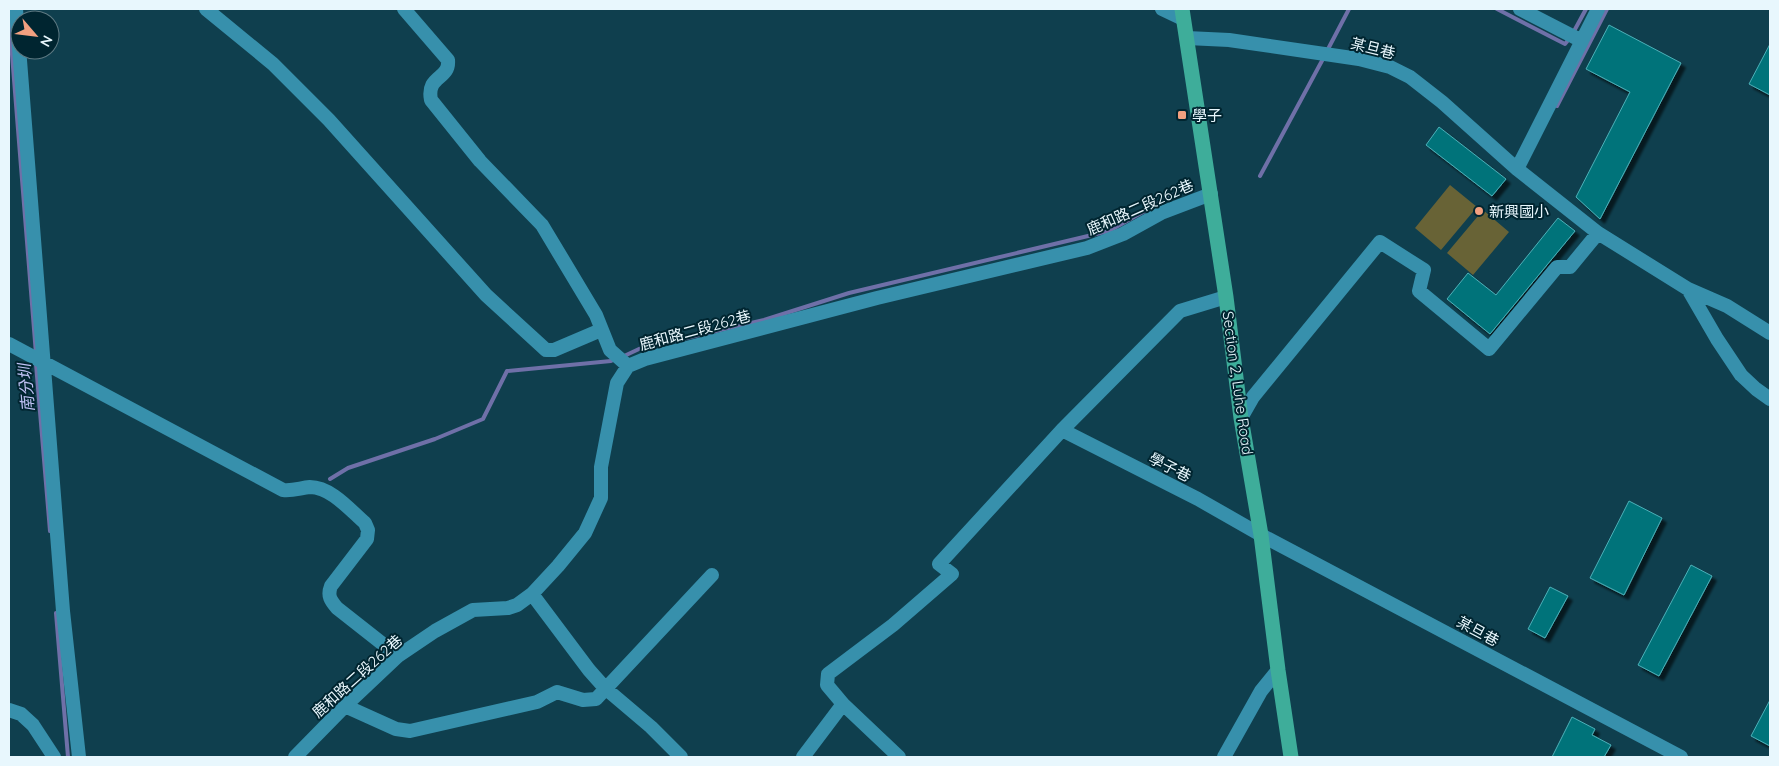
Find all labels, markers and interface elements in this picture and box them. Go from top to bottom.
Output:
north arrow [10,10,60,60]
text: N [36,32,57,50]
street label: 某旦巷 [1349,33,1397,63]
place label: 學子 [1192,106,1222,125]
marker: 學子 [1176,109,1188,121]
street label: 鹿和路二段262巷 [1084,175,1196,239]
place label: 新興國小 [1489,202,1549,221]
marker: 新興國小 [1473,205,1485,217]
street label: 鹿和路二段262巷 [637,306,753,354]
street label: Section 2, Luhe Road [1219,310,1257,456]
water label: 南分圳 [14,361,38,413]
street label: 學子巷 [1146,448,1194,486]
street label: 某旦巷 [1454,612,1502,650]
street label: 鹿和路二段262巷 [308,631,406,721]

